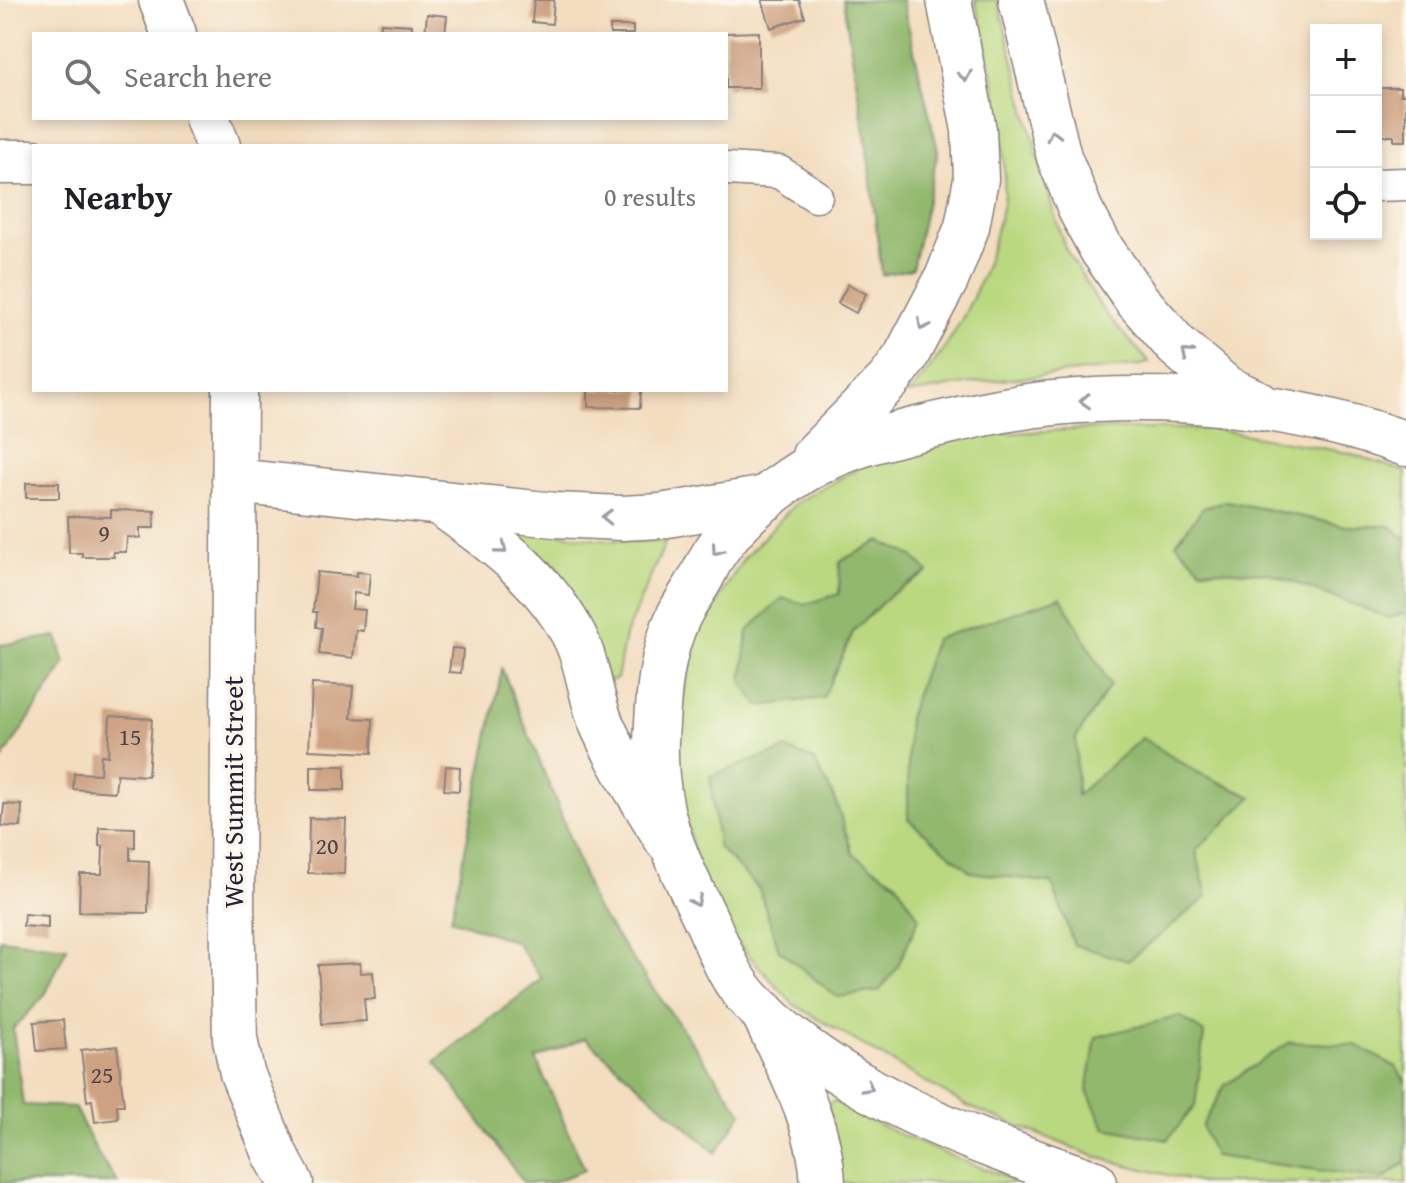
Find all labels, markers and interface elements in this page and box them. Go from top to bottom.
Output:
map controls [1310,24,1382,240]
button: + [1310,24,1382,96]
search box [32,32,728,120]
icon: search [60,54,104,98]
text: Search here [124,54,272,98]
one-way arrow [955,70,972,83]
button: − [1310,96,1382,168]
one-way arrow [1045,129,1062,142]
button: locate [1310,168,1382,240]
text: Nearby [64,172,173,221]
text: 0 results [604,177,696,216]
one-way arrow [917,317,933,332]
one-way arrow [1181,349,1196,364]
one-way arrow [1078,393,1091,410]
one-way arrow [600,509,613,526]
house number: 9 [98,515,110,550]
one-way arrow [493,539,508,554]
one-way arrow [712,542,727,556]
street label: West Summit Street [212,676,253,908]
house number: 15 [118,719,142,754]
house number: 20 [315,828,339,863]
one-way arrow [686,893,702,908]
house number: 25 [90,1057,114,1092]
one-way arrow [860,1077,874,1092]

